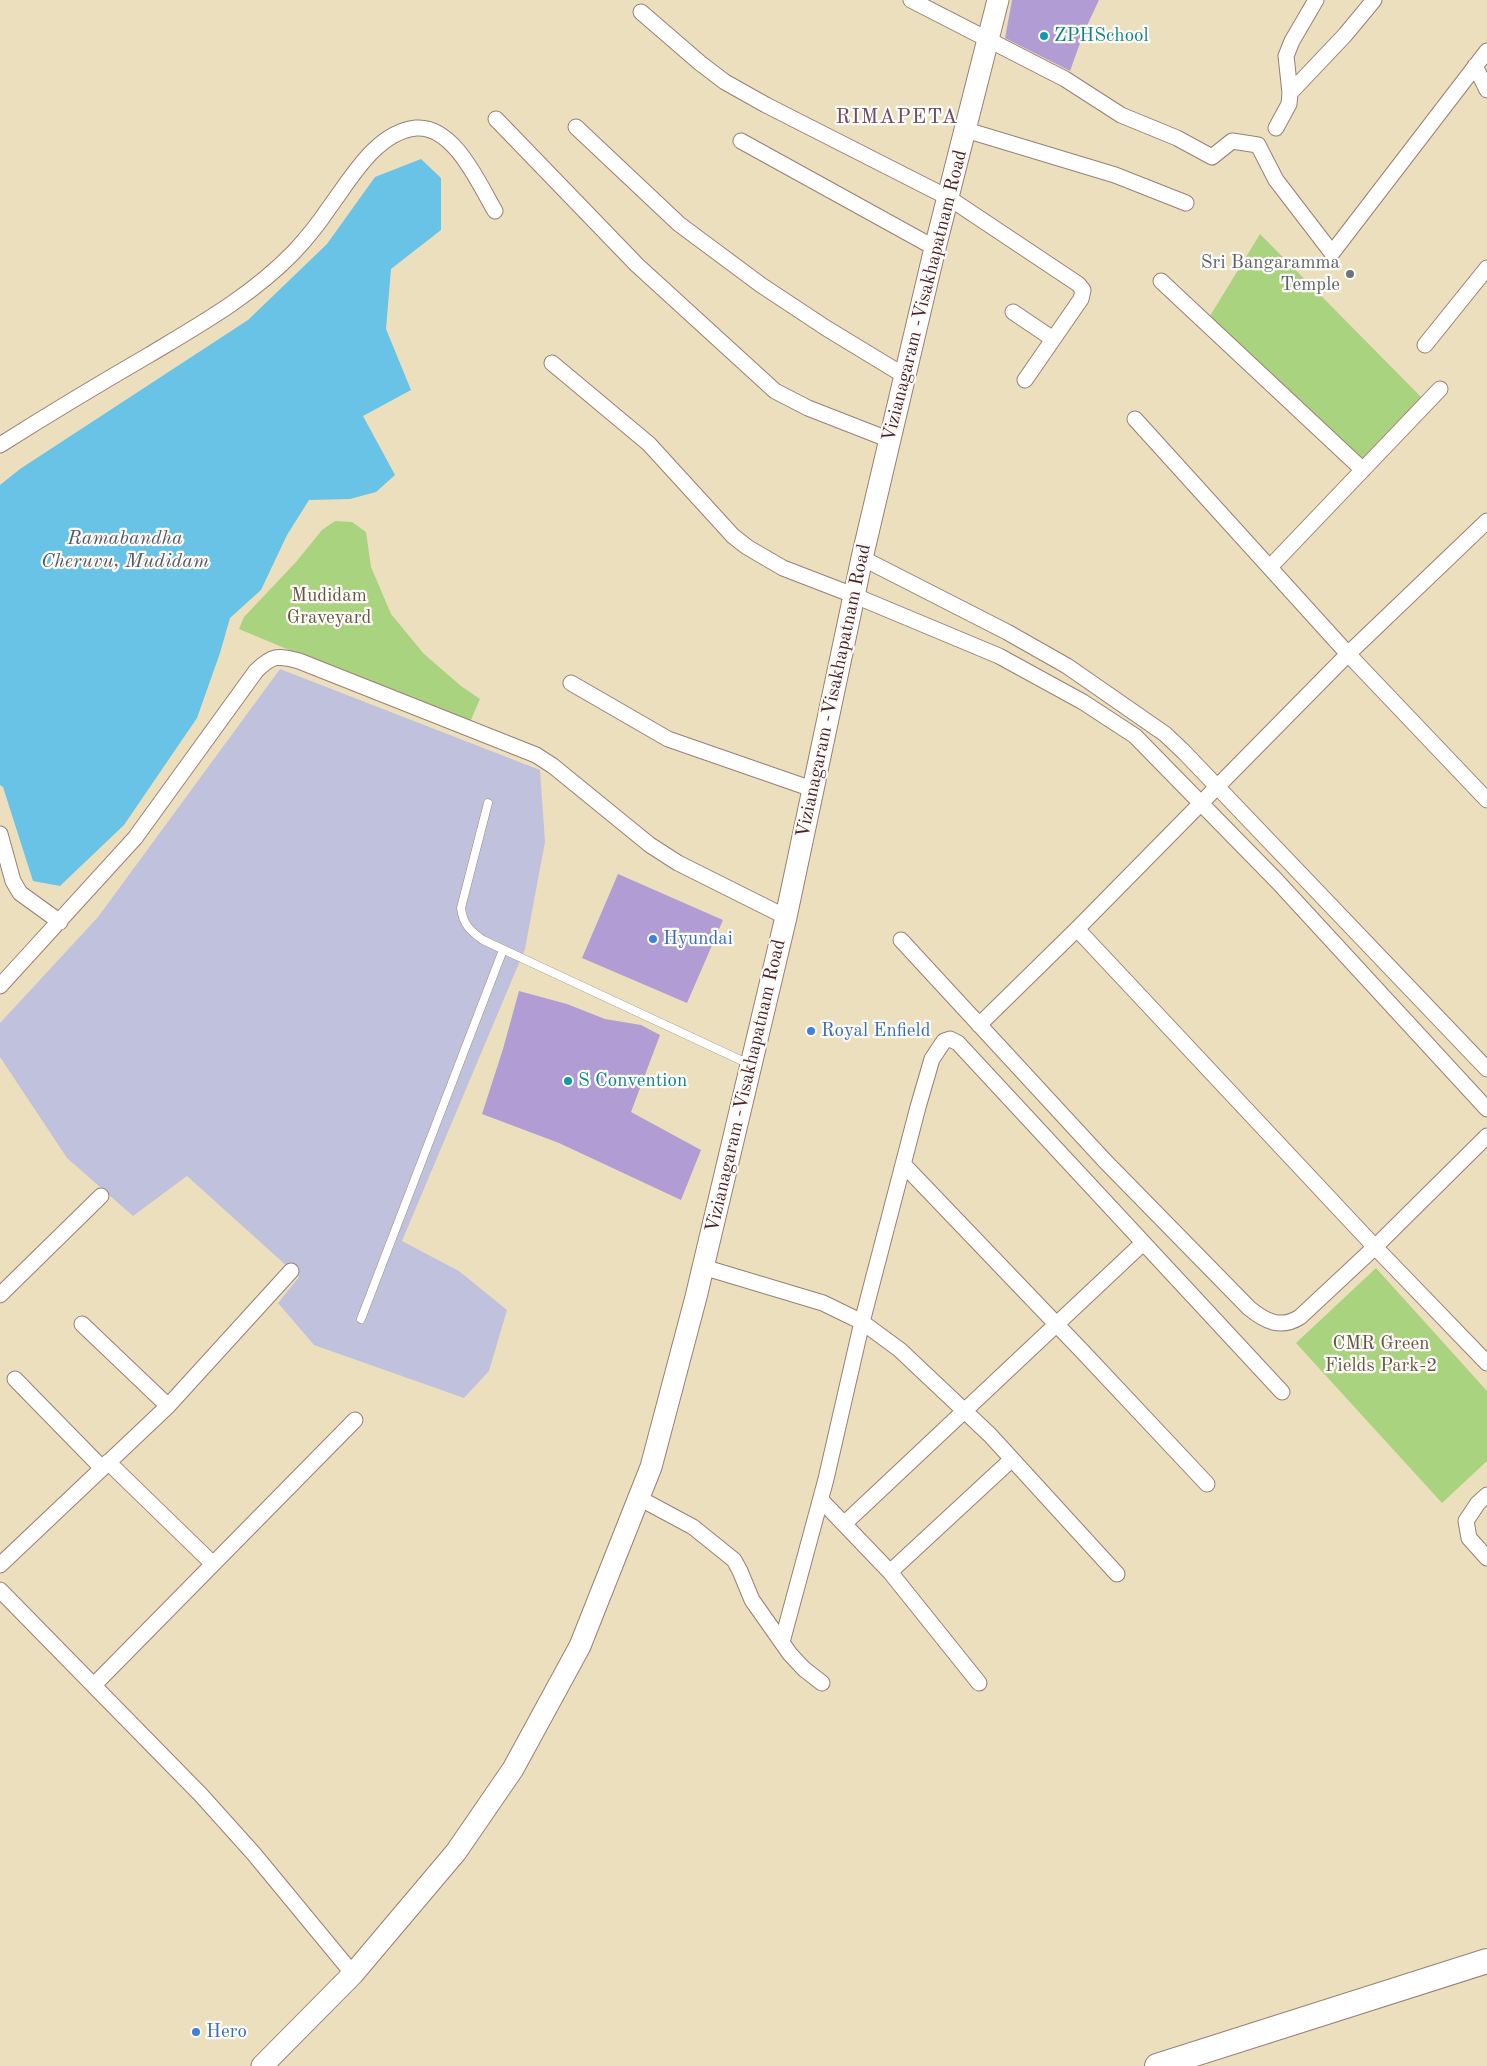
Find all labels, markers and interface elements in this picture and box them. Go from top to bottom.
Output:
place label: ZPHSchool [1054,25,1149,47]
marker: ZPHSchool [1038,30,1050,42]
district label: RIMAPETA [834,104,960,130]
street label: Vizianagaram -Visakhapatnam Road [878,148,972,444]
place label: Sri Bangaramma Temple [1201,252,1340,296]
marker: Sri Bangaramma Temple [1344,268,1356,280]
water label: Ramabandha Cheruvu, Mudidam [41,527,209,574]
street label: Vizianagaram -Visakhapatnam Road [792,542,876,840]
park label: Mudidam Graveyard [287,585,371,629]
place label: Hyundai [663,928,733,950]
marker: Hyundai [647,933,659,945]
street label: Vizianagaram -Visakhapatnam Road [701,937,791,1235]
place label: Royal Enfield [821,1020,931,1042]
marker: Royal Enfield [805,1025,817,1037]
place label: S Convention [578,1070,687,1092]
marker: S Convention [562,1075,574,1087]
park label: CMR Green Fields Park-2 [1325,1333,1437,1377]
place label: Hero [206,2021,247,2043]
marker: Hero [190,2026,202,2038]

